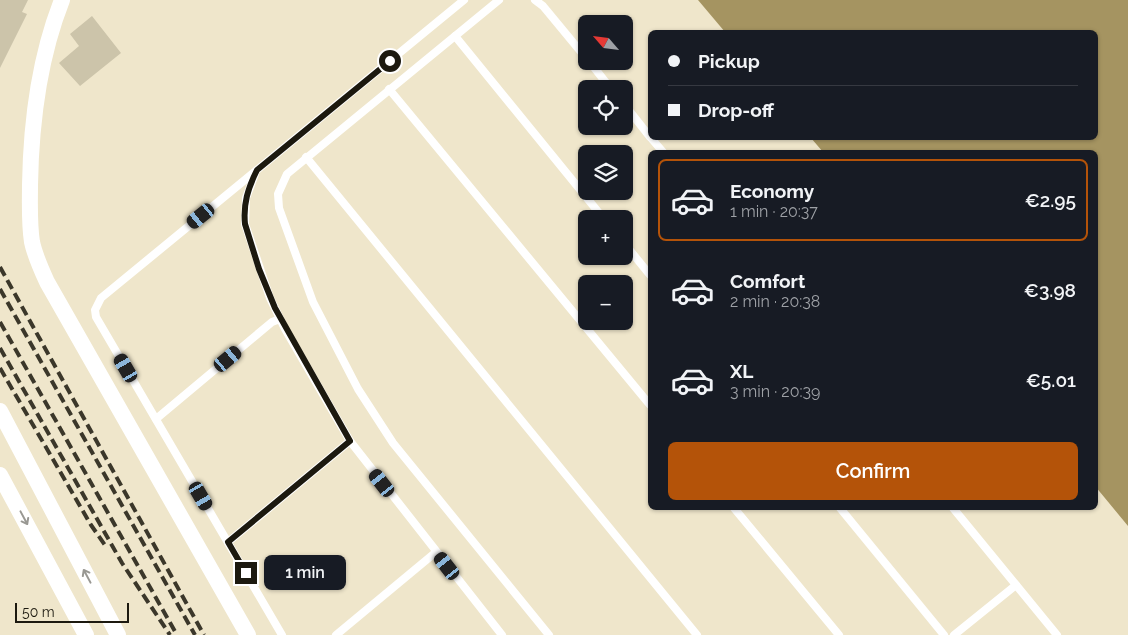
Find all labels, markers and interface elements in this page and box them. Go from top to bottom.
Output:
north arrow [578,15,632,70]
map controls [578,15,633,330]
route start [379,50,401,72]
text: Pickup [698,50,760,72]
button: locate [578,80,633,135]
text: Drop-off [698,99,774,121]
button: layers [578,145,633,200]
icon: car [670,178,715,223]
text: Economy [730,180,814,202]
text: €2.95 [1025,189,1076,211]
car [184,201,217,231]
text: 1 min · 20:37 [730,202,818,221]
button: + [578,210,633,265]
icon: car [670,268,715,313]
text: Comfort [730,270,805,292]
button: − [578,275,633,330]
text: €3.98 [1024,279,1076,301]
text: 2 min · 20:38 [730,292,820,311]
car [211,344,244,374]
car [112,351,139,385]
icon: car [670,358,715,403]
text: XL [730,360,753,382]
text: €5.01 [1026,369,1076,391]
text: 3 min · 20:39 [730,382,820,401]
button: Confirm [668,442,1078,500]
car [366,467,397,499]
car [187,479,214,513]
one-way arrow [19,510,29,525]
car [431,550,462,582]
callout: 1 min [264,556,346,590]
route end [235,562,257,584]
text: 1 min [285,563,325,582]
one-way arrow [82,569,92,584]
scale bar [15,600,129,623]
text: 50 m [22,604,55,620]

